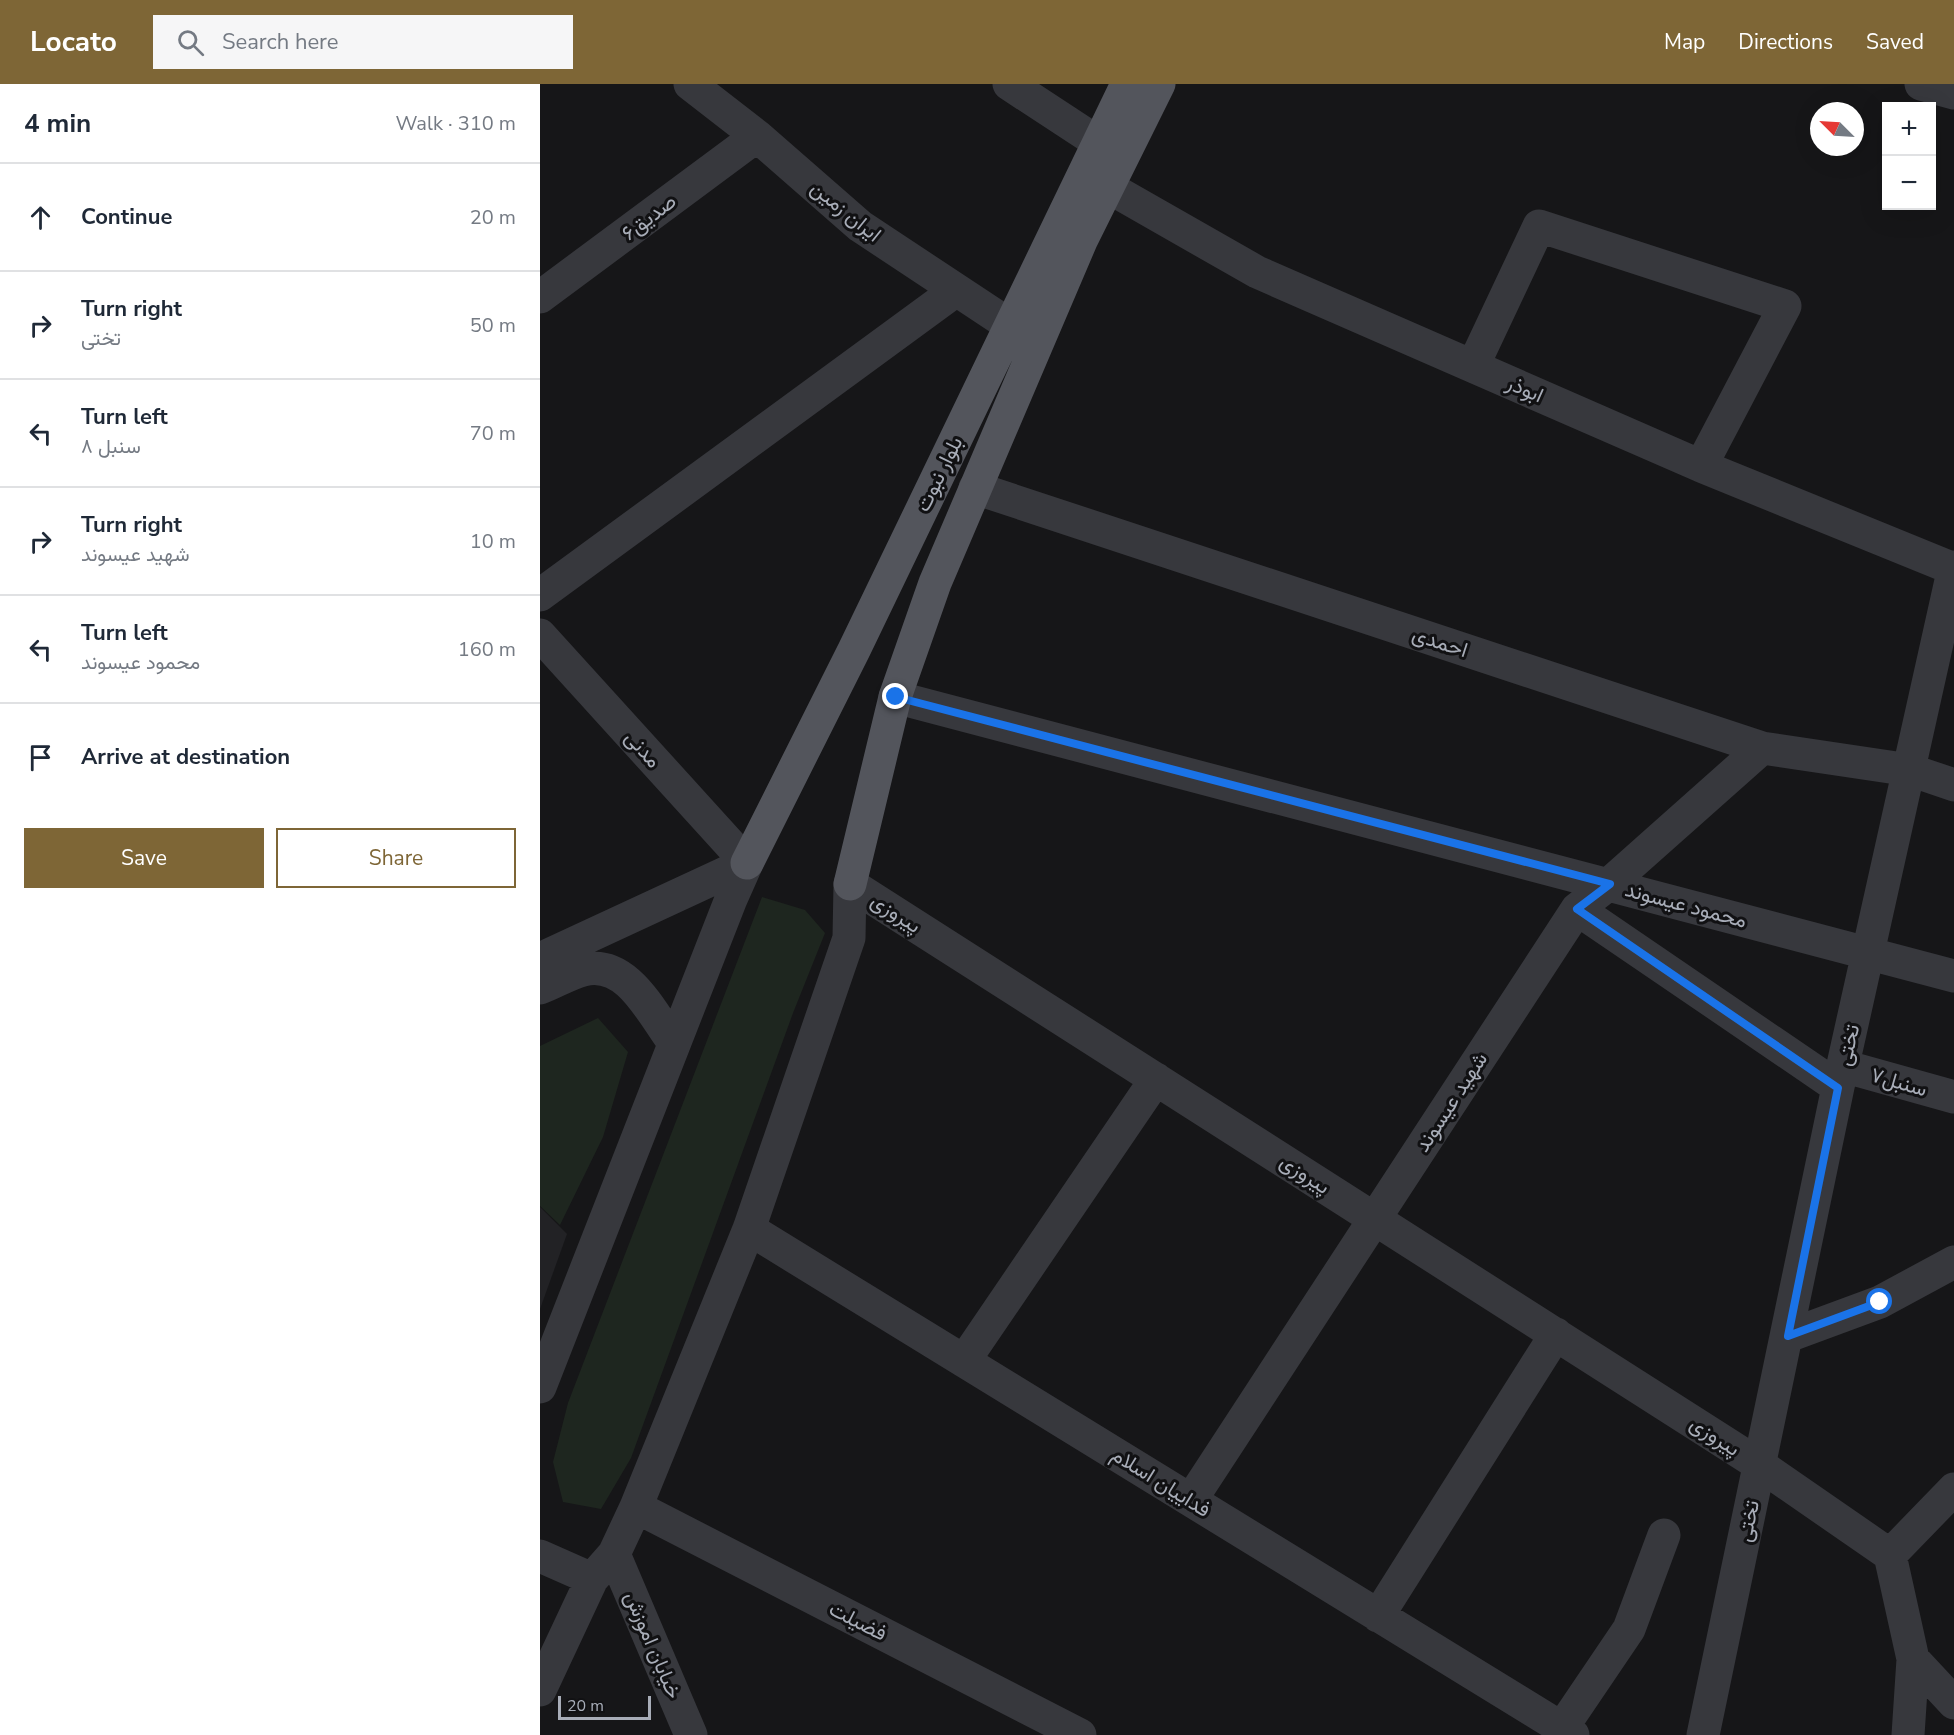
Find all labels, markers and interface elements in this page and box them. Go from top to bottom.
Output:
search box [153,15,573,69]
text: Locato [30,23,117,61]
icon: search [174,26,207,59]
text: Search here [222,27,339,57]
text: Map [1664,28,1705,56]
text: Directions [1738,28,1833,56]
text: Saved [1866,28,1924,56]
north arrow [1810,102,1864,156]
map controls [1882,102,1936,210]
button: + [1882,102,1936,156]
text: 4 min [24,106,91,141]
text: Walk · 310 m [396,110,516,137]
button: − [1882,156,1936,210]
street label: ایران زمین [805,174,887,248]
street label: صدیق۶ [616,187,682,247]
icon: ahead [24,201,57,234]
text: Continue [81,202,172,232]
text: 20 m [470,204,516,231]
text: Turn right [81,294,182,324]
icon: right [24,309,57,342]
text: 50 m [470,312,516,339]
text: تختی [81,325,121,352]
street label: ابوذر [1501,368,1548,409]
text: Turn left [81,402,168,432]
icon: left [24,417,57,450]
text: 70 m [470,420,516,447]
street label: بلوار نبوت [909,432,969,516]
text: سنبل ۸ [81,433,141,460]
text: Turn right [81,510,182,540]
icon: right [24,525,57,558]
text: 10 m [470,528,516,555]
text: شهید عیسوند [81,541,190,568]
text: Turn left [81,618,168,648]
street label: احمدی [1409,620,1471,664]
icon: left [24,633,57,666]
text: 160 m [458,636,516,663]
text: محمود عیسوند [81,649,200,676]
route end [882,683,908,709]
street label: مدنی [619,724,667,774]
icon: arrive [24,741,57,774]
text: Arrive at destination [81,742,290,772]
button: Save [24,828,264,888]
button: Share [276,828,516,888]
street label: محمود عیسوند [1622,875,1750,935]
street label: پیروزی [865,886,927,940]
street label: تختی [1830,1021,1866,1069]
street label: شهید عیسوند [1408,1047,1494,1157]
street label: سنبل۷ [1868,1061,1930,1103]
street label: پیروزی [1274,1147,1336,1201]
route start [1866,1288,1892,1314]
street label: پیروزی [1684,1409,1746,1463]
street label: فداییان اسلام [1106,1440,1216,1524]
street label: تختی [1730,1498,1766,1544]
street label: خیابان اموزش [618,1587,688,1703]
street label: فضیلت [824,1595,892,1647]
scale bar [558,1693,651,1720]
text: 20 m [567,1695,604,1717]

